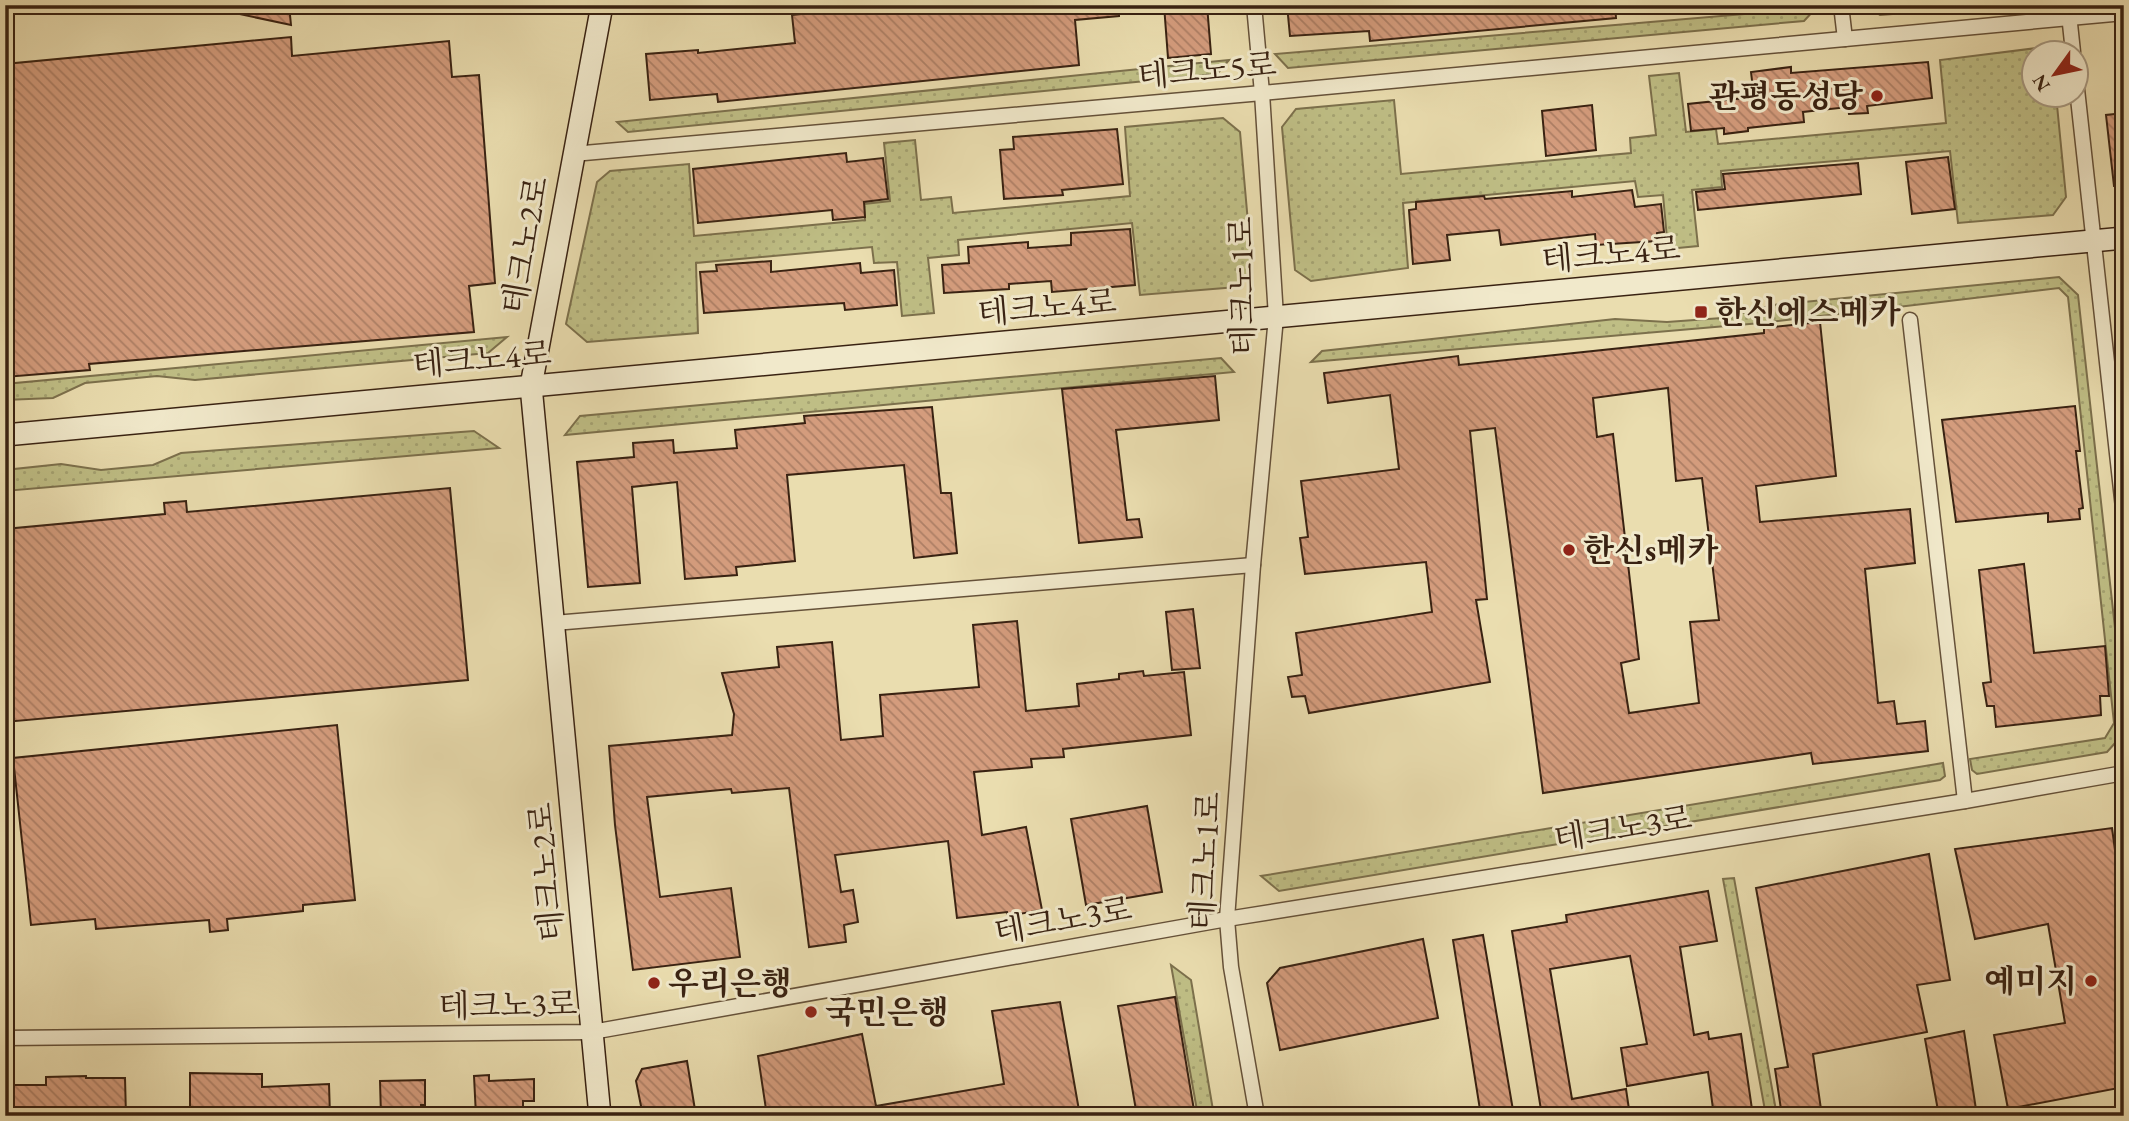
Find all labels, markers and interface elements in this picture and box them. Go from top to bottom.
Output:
north arrow [2021,38,2090,108]
street label: 테크노5로 [1136,43,1278,97]
text: N [2026,69,2056,96]
place label: 관평동성당 [1708,75,1863,117]
marker: 관평동성당 [1869,88,1885,104]
street label: 테크노2로 [492,173,558,317]
street label: 테크노1로 [1220,216,1264,356]
street label: 테크노4로 [1540,227,1682,281]
street label: 테크노4로 [976,280,1118,334]
place label: 한신에스메카 [1715,291,1902,333]
marker: 한신에스메카 [1693,304,1709,320]
street label: 테크노4로 [411,332,553,386]
place label: 한신s메카 [1583,529,1719,571]
marker: 한신s메카 [1561,542,1577,558]
street label: 테크노1로 [1180,790,1230,932]
street label: 테크노3로 [1551,796,1695,860]
street label: 테크노2로 [519,801,573,943]
street label: 테크노3로 [991,887,1135,953]
place label: 예미지 [1984,960,2077,1002]
place label: 우리은행 [668,962,792,1004]
marker: 예미지 [2083,973,2099,989]
marker: 우리은행 [646,975,662,991]
street label: 테크노3로 [438,983,578,1027]
place label: 국민은행 [825,991,949,1033]
marker: 국민은행 [803,1004,819,1020]

